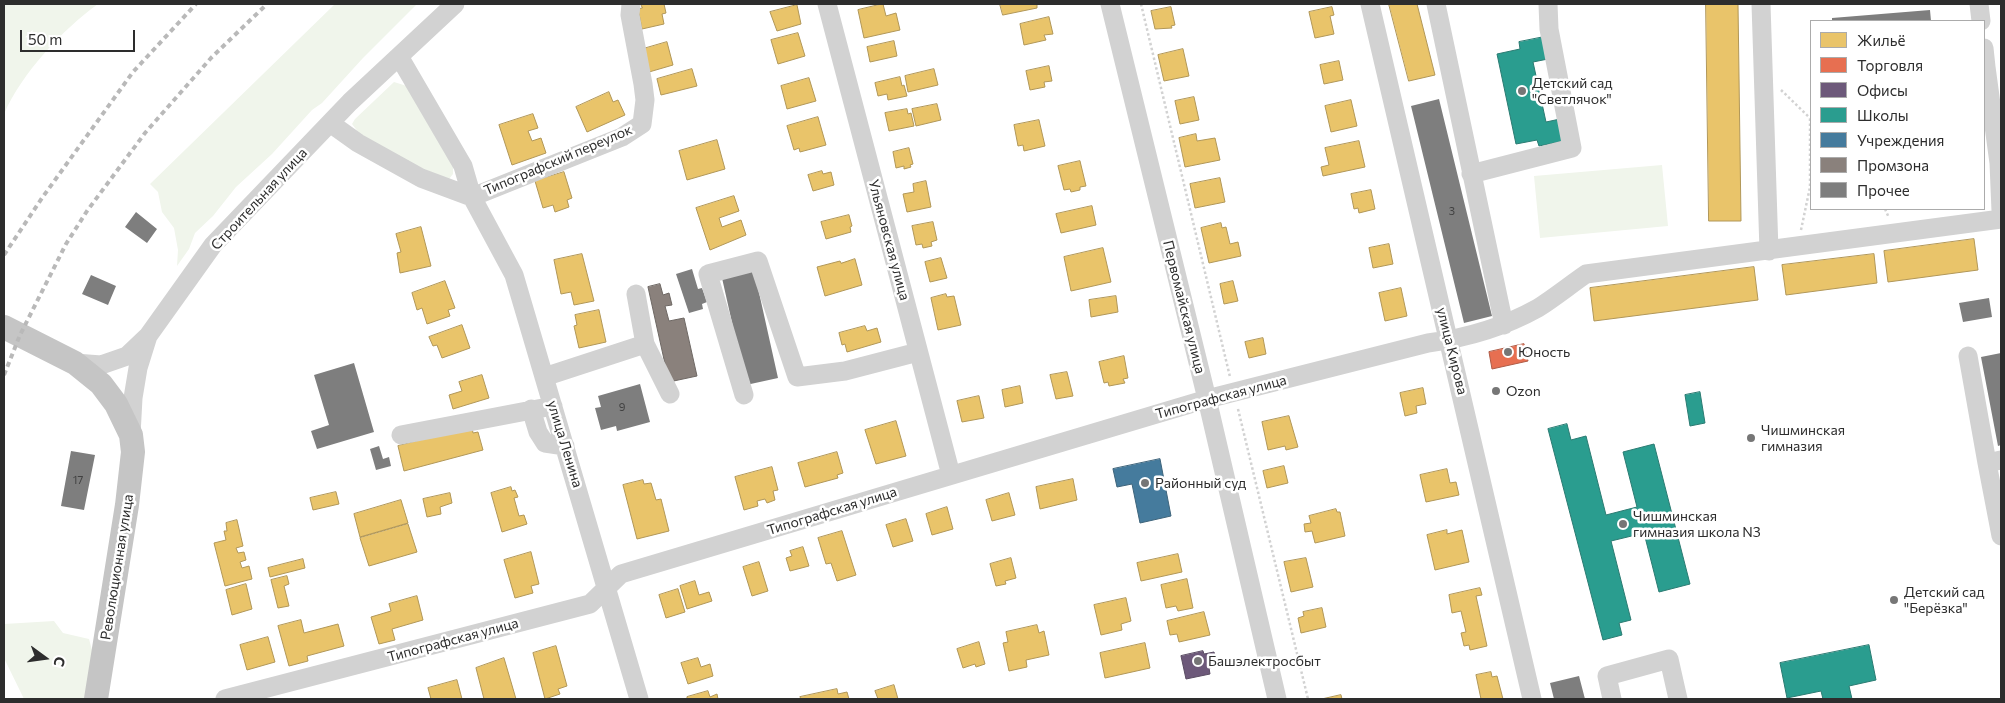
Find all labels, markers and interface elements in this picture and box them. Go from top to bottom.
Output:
scale bar [22,20,138,52]
legend [1810,20,1985,210]
text: 50 m [28,30,62,48]
text: Жильё [1857,31,1905,49]
text: Торговля [1857,56,1923,74]
place label: Детский сад "Светлячок" [1532,75,1612,108]
text: Офисы [1857,81,1908,99]
marker: Детский сад "Светлячок" [1516,85,1528,97]
text: Школы [1857,106,1909,124]
street label: Типографский переулок [481,121,635,199]
text: Учреждения [1857,131,1944,149]
street label: Строительная улица [207,145,311,253]
text: Промзона [1857,156,1929,174]
street label: Ульяновская улица [865,178,913,302]
text: Прочее [1857,181,1910,199]
house number: 3 [1449,204,1455,218]
street label: Первомайская улица [1159,238,1209,376]
street label: улица Кирова [1433,305,1471,397]
place label: Юность [1518,344,1570,360]
marker: Юность [1502,346,1514,358]
street label: Типографская улица [1154,371,1288,423]
place label: Ozon [1506,383,1541,399]
marker: Ozon [1490,385,1502,397]
street label: улица Ленина [544,398,586,490]
house number: 9 [619,400,625,414]
place label: Чишминская гимназия [1761,422,1845,454]
marker: Чишминская гимназия [1745,432,1757,444]
house number: 17 [73,473,83,487]
place label: Районный суд [1155,475,1246,491]
marker: Районный суд [1139,477,1151,489]
street label: Типографская улица [765,483,899,539]
street label: Революционная улица [97,493,137,641]
place label: Чишминская гимназия школа N3 [1633,508,1761,540]
marker: Чишминская гимназия школа N3 [1617,518,1629,530]
place label: Детский сад "Берёзка" [1904,584,1984,616]
marker: Детский сад "Берёзка" [1888,594,1900,606]
street label: Типографская улица [386,614,520,666]
north arrow [20,633,70,683]
place label: Башэлектросбыт [1208,653,1321,669]
text: С [51,655,69,668]
marker: Башэлектросбыт [1192,655,1204,667]

